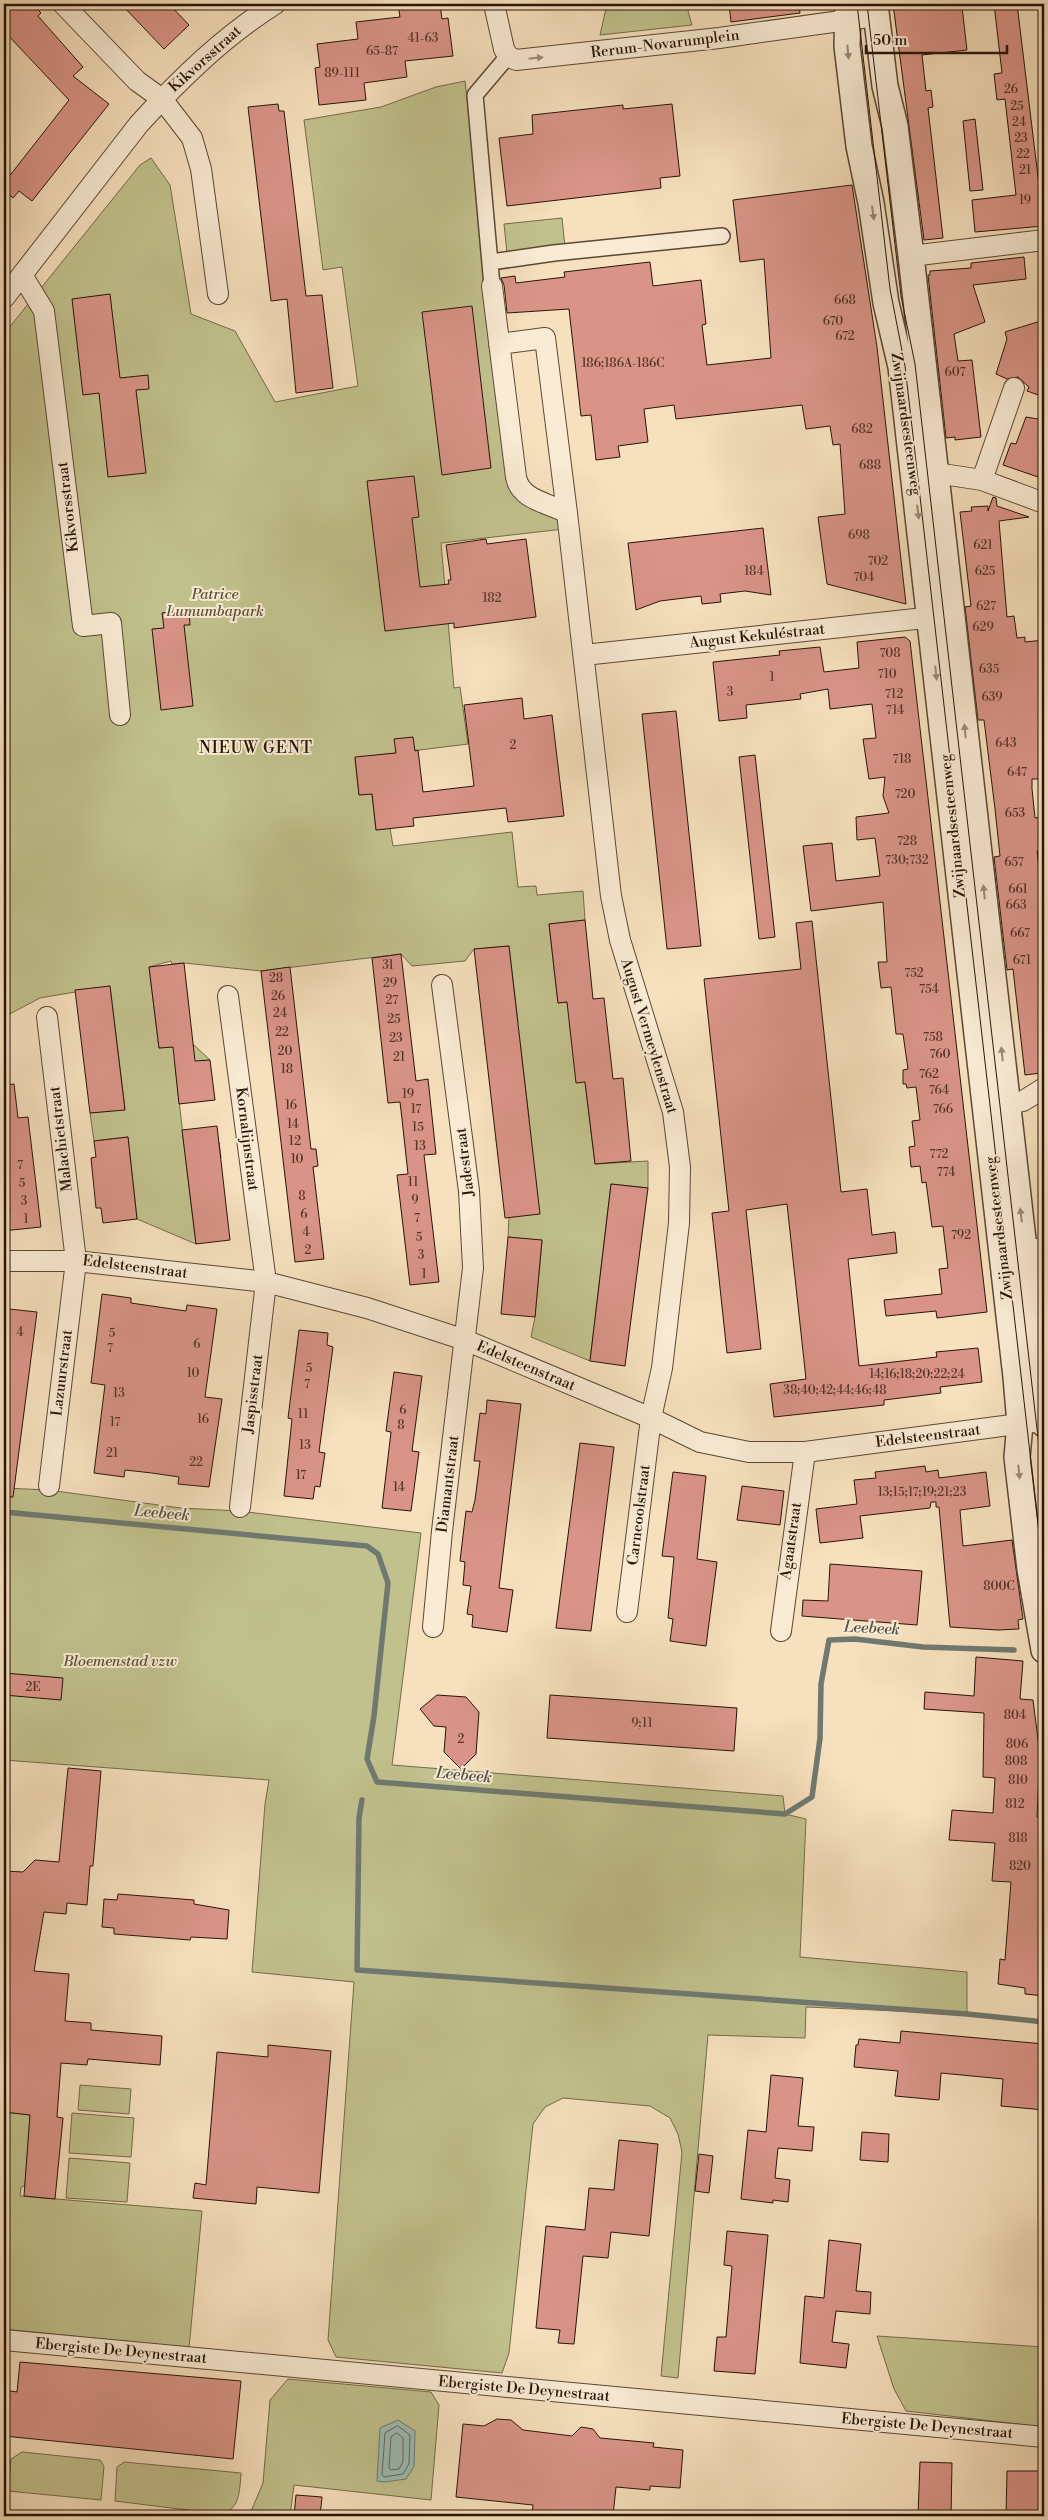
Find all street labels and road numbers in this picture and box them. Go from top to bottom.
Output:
street label: Kikvorsstraat [165,21,246,97]
street label: Rerum-Novarumplein [590,25,740,63]
street label: Zwijnaardsesteenweg [887,351,925,497]
street label: Kikvorsstraat [53,460,83,553]
street label: August Kekuléstraat [687,619,826,653]
street label: Zwijnaardsesteenweg [936,753,970,899]
street label: August Vermeylenstraat [616,955,682,1117]
street label: Malachietstraat [45,1085,77,1193]
street label: Kornalijnstraat [231,1086,263,1193]
street label: Jadestraat [451,1126,479,1198]
street label: Zwijnaardsesteenweg [981,1155,1017,1301]
street label: Edelsteenstraat [81,1251,189,1283]
street label: Lazuurstraat [47,1328,77,1417]
street label: Edelsteenstraat [474,1337,579,1396]
street label: Jaspisstraat [239,1353,267,1436]
street label: Edelsteenstraat [874,1420,982,1452]
street label: Diamantstraat [433,1433,463,1534]
street label: Carneoolstraat [623,1463,655,1566]
street label: Agaatstraat [776,1500,806,1582]
street label: Ebergiste De Deynestraat [34,2334,208,2368]
street label: Ebergiste De Deynestraat [437,2372,611,2406]
street label: Ebergiste De Deynestraat [840,2409,1014,2443]

